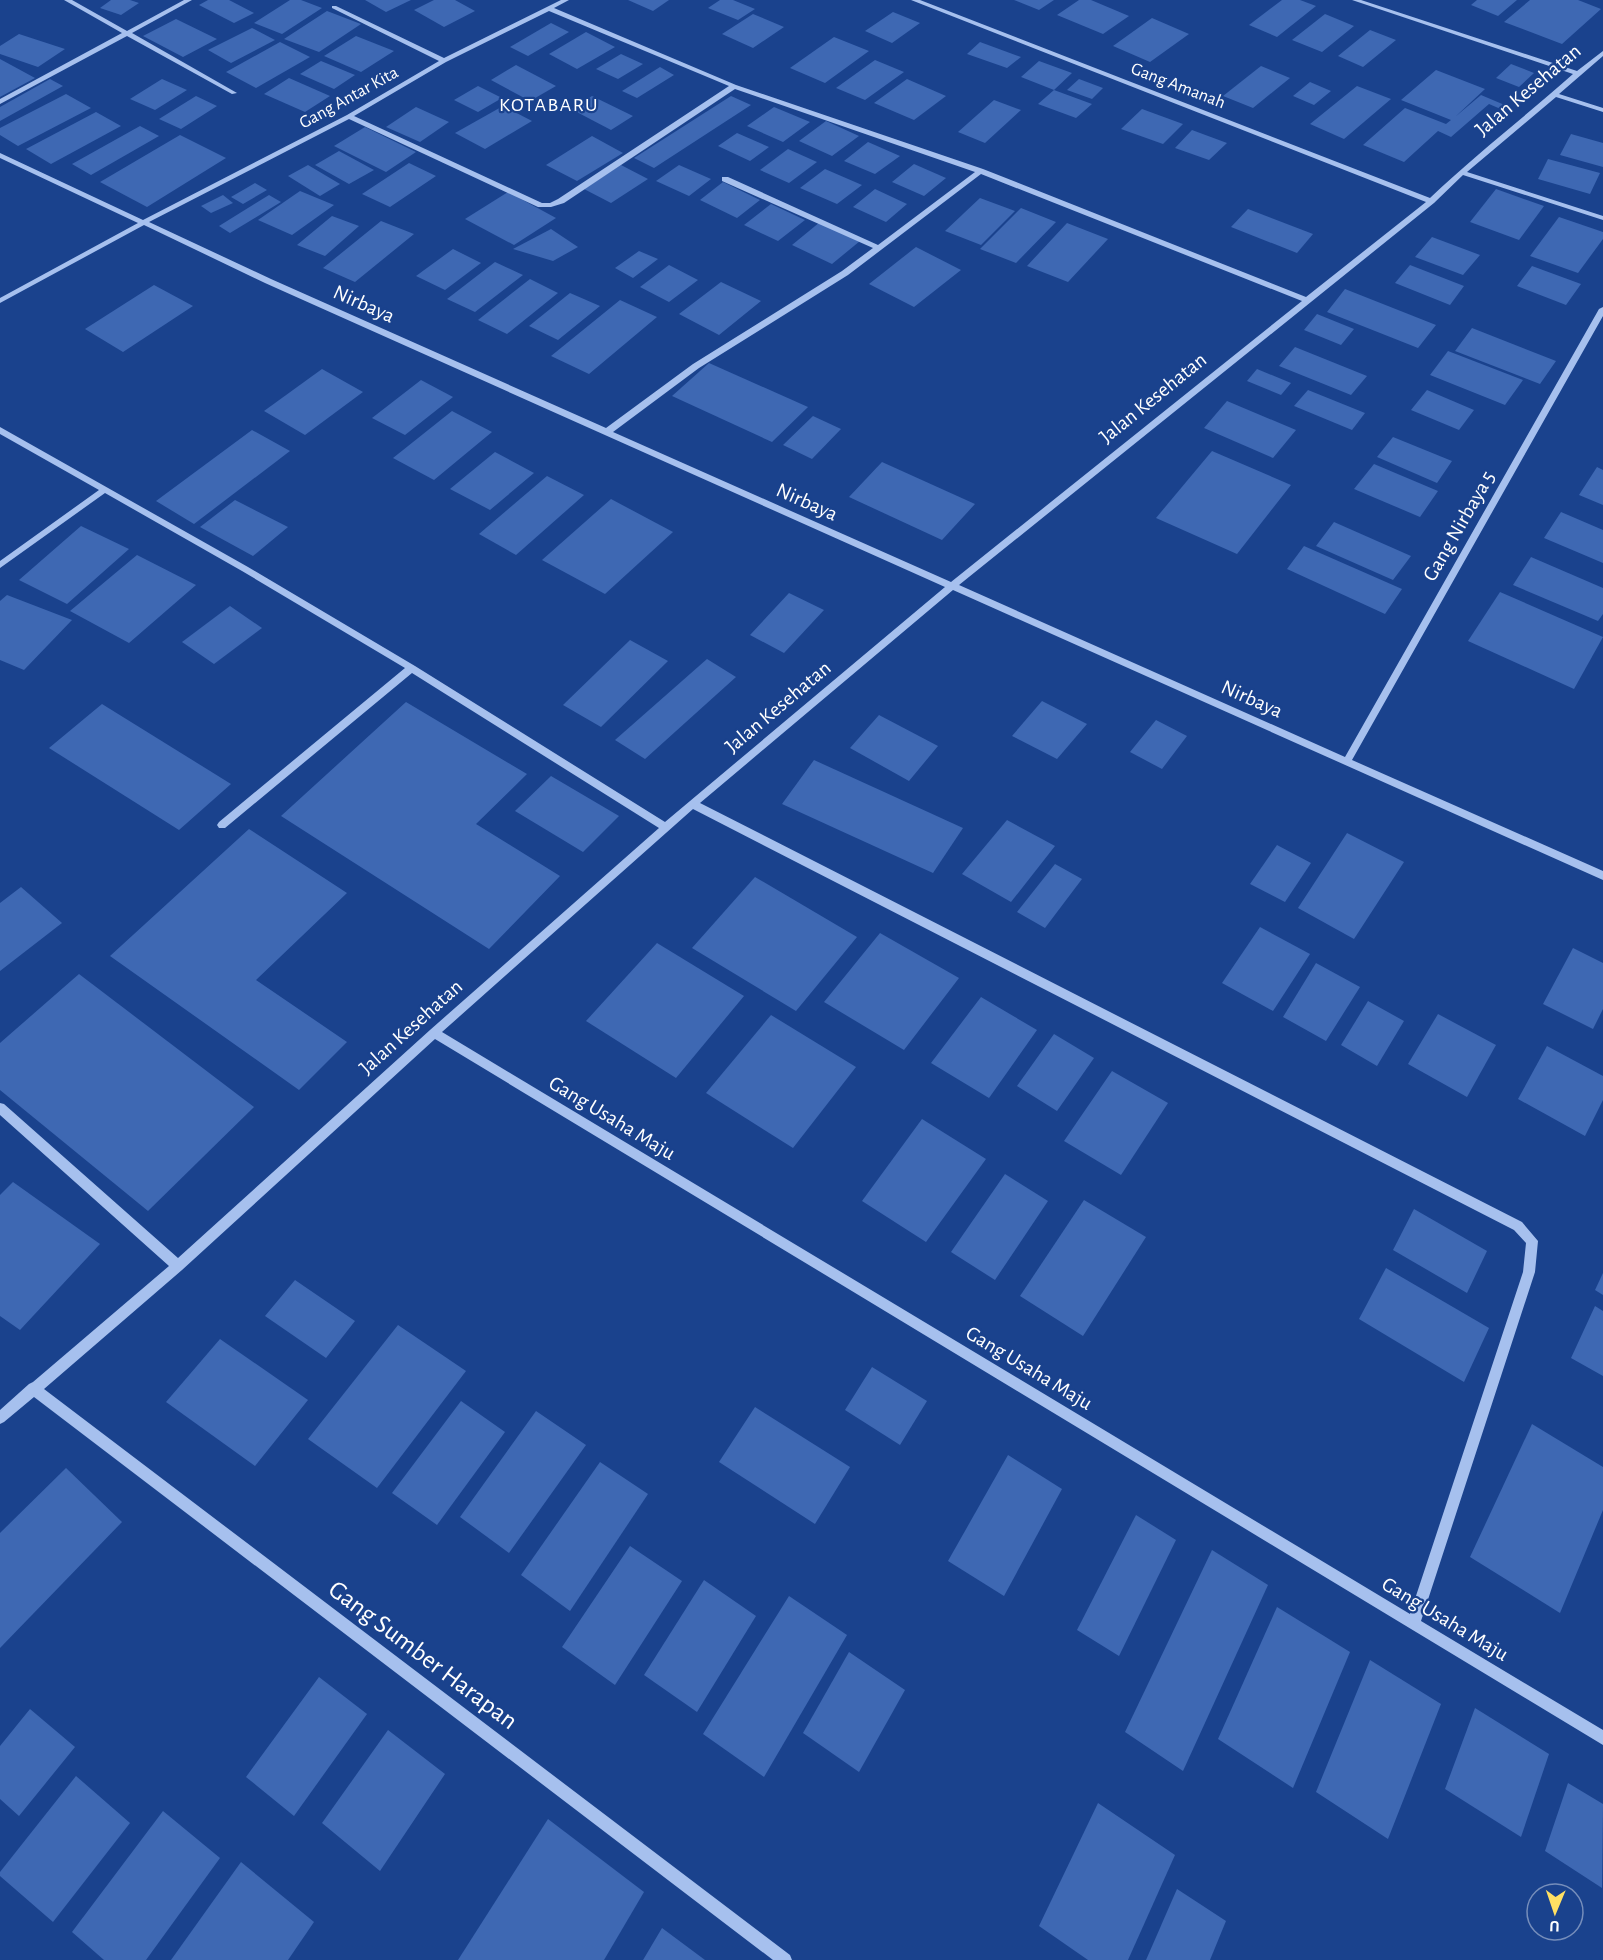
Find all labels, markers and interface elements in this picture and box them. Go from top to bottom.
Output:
street label: Jalan Kesehatan [1471,40,1585,140]
street label: Gang Amanah [1128,60,1228,112]
street label: Gang Antar Kita [296,63,402,133]
district label: KOTABARU [499,95,599,115]
street label: Nirbaya [330,281,398,327]
street label: Jalan Kesehatan [1096,349,1210,447]
street label: Gang Nirbaya 5 [1419,467,1499,585]
street label: Nirbaya [773,479,841,525]
street label: Jalan Kesehatan [721,657,835,757]
street label: Nirbaya [1218,676,1286,722]
street label: Jalan Kesehatan [355,976,467,1078]
street label: Gang Usaha Maju [545,1072,679,1164]
street label: Gang Usaha Maju [962,1322,1096,1414]
street label: Gang Usaha Maju [1378,1573,1512,1665]
street label: Gang Sumber Harapan [324,1576,522,1734]
north arrow [1525,1882,1585,1942]
text: U [1549,1918,1560,1934]

